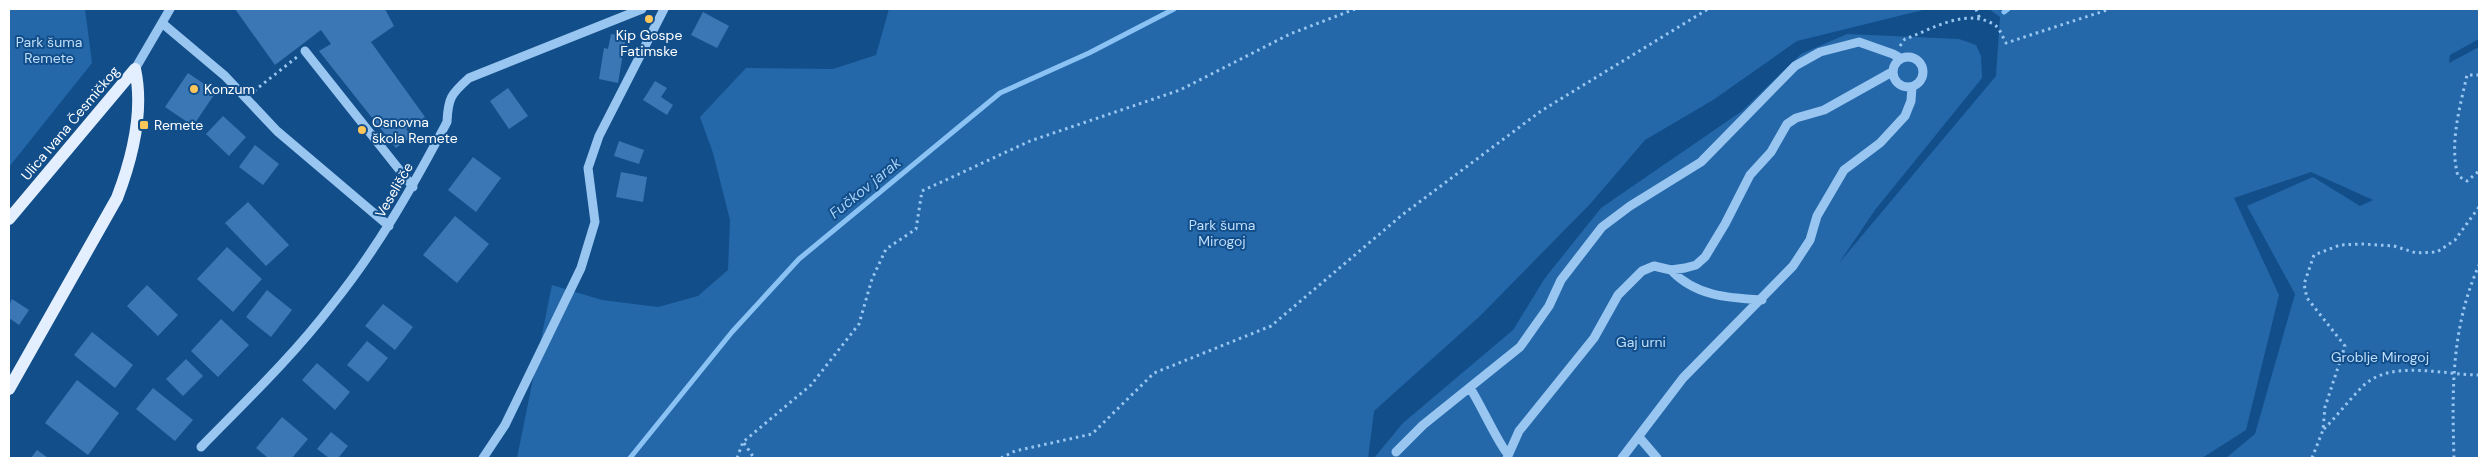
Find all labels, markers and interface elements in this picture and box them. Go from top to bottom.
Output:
marker: Kip Gospe Fatimske [643,13,655,25]
place label: Kip Gospe Fatimske [616,26,682,60]
park label: Park šuma Remete [16,33,82,67]
street label: Ulica Ivana Česmičkog [17,62,123,184]
place label: Konzum [204,80,255,98]
marker: Konzum [188,83,200,95]
place label: Osnovna škola Remete [372,113,458,147]
place label: Remete [154,116,203,134]
marker: Remete [138,119,150,131]
marker: Osnovna škola Remete [356,124,368,136]
water label: Fučkov jarak [825,153,905,223]
street label: Veselišče [371,159,417,221]
park label: Park šuma Mirogoj [1189,216,1255,250]
park label: Gaj urni [1616,333,1666,351]
park label: Groblje Mirogoj [2331,348,2429,366]

